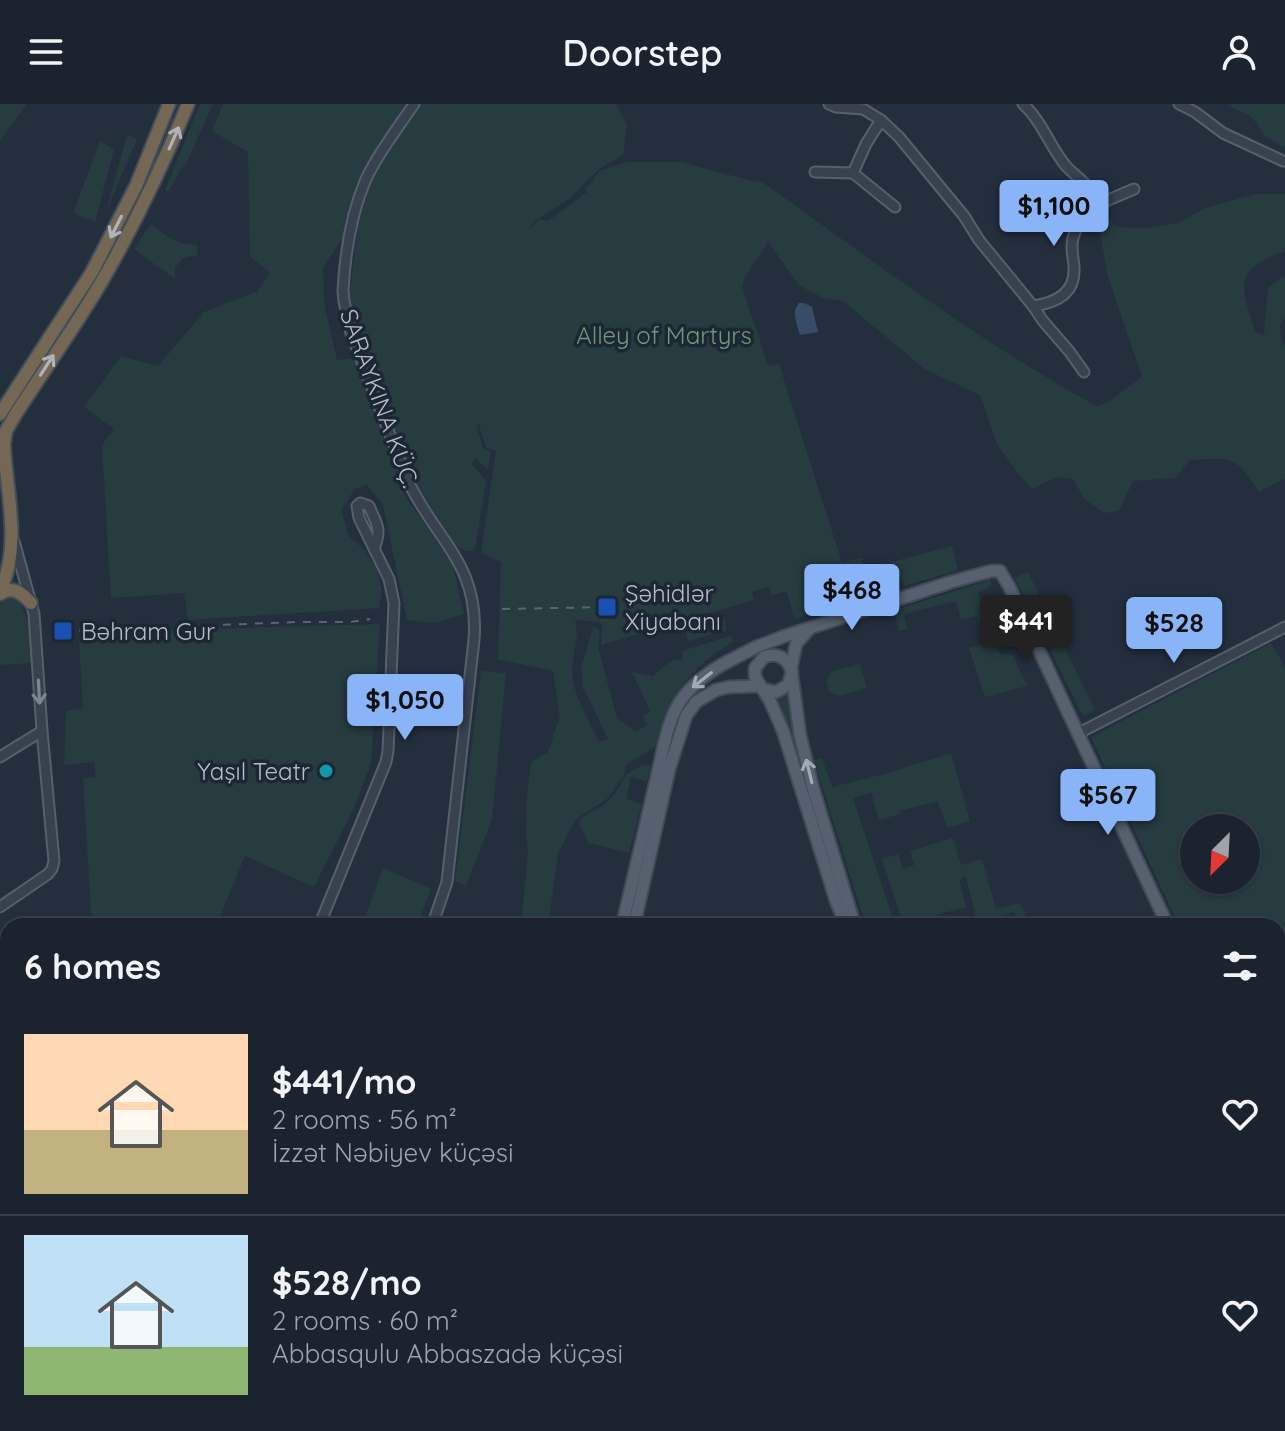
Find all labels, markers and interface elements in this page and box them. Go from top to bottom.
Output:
icon: menu [24,30,68,74]
text: Doorstep [563,30,722,75]
icon: person [1217,30,1261,74]
one-way arrow [167,127,182,151]
pin: $1,100 [989,180,1119,248]
text: $1,100 [1017,189,1091,222]
one-way arrow [107,214,123,238]
street label: SARAYKINA KÜÇ. [334,305,426,491]
park label: Alley of Martyrs [576,320,752,350]
one-way arrow [40,354,56,377]
pin: $468 [805,564,899,632]
text: $468 [822,573,882,606]
place label: Şəhidlər Xiyabanı [625,578,721,636]
pin: $441 [979,595,1073,663]
marker: Şəhidlər Xiyabanı [596,596,618,618]
pin: $528 [1127,597,1221,665]
text: $441 [998,604,1054,637]
text: $528 [1144,606,1204,639]
place label: Bəhram Gur [81,616,215,646]
marker: Bəhram Gur [52,620,74,642]
one-way arrow [691,671,712,689]
pin: $1,050 [340,674,470,742]
one-way arrow [32,678,47,705]
text: $1,050 [365,683,445,716]
place label: Yaşıl Teatr [197,756,310,786]
one-way arrow [801,758,816,784]
marker: Yaşıl Teatr [317,762,335,780]
pin: $567 [1061,769,1155,837]
text: $567 [1078,778,1138,811]
north arrow [1180,814,1260,894]
map controls [1180,814,1260,894]
icon: filters [1218,944,1262,988]
text: 6 homes [24,945,161,988]
text: $441/mo [272,1060,416,1103]
icon: home [88,1066,184,1162]
icon: heart [1218,1092,1262,1136]
text: 2 rooms · 56 m² [272,1103,457,1136]
text: İzzət Nəbiyev küçəsi [272,1136,514,1169]
text: $528/mo [272,1261,422,1304]
icon: home [88,1267,184,1363]
icon: heart [1218,1293,1262,1337]
text: 2 rooms · 60 m² [272,1304,458,1337]
text: Abbasqulu Abbaszadə küçəsi [272,1337,623,1370]

